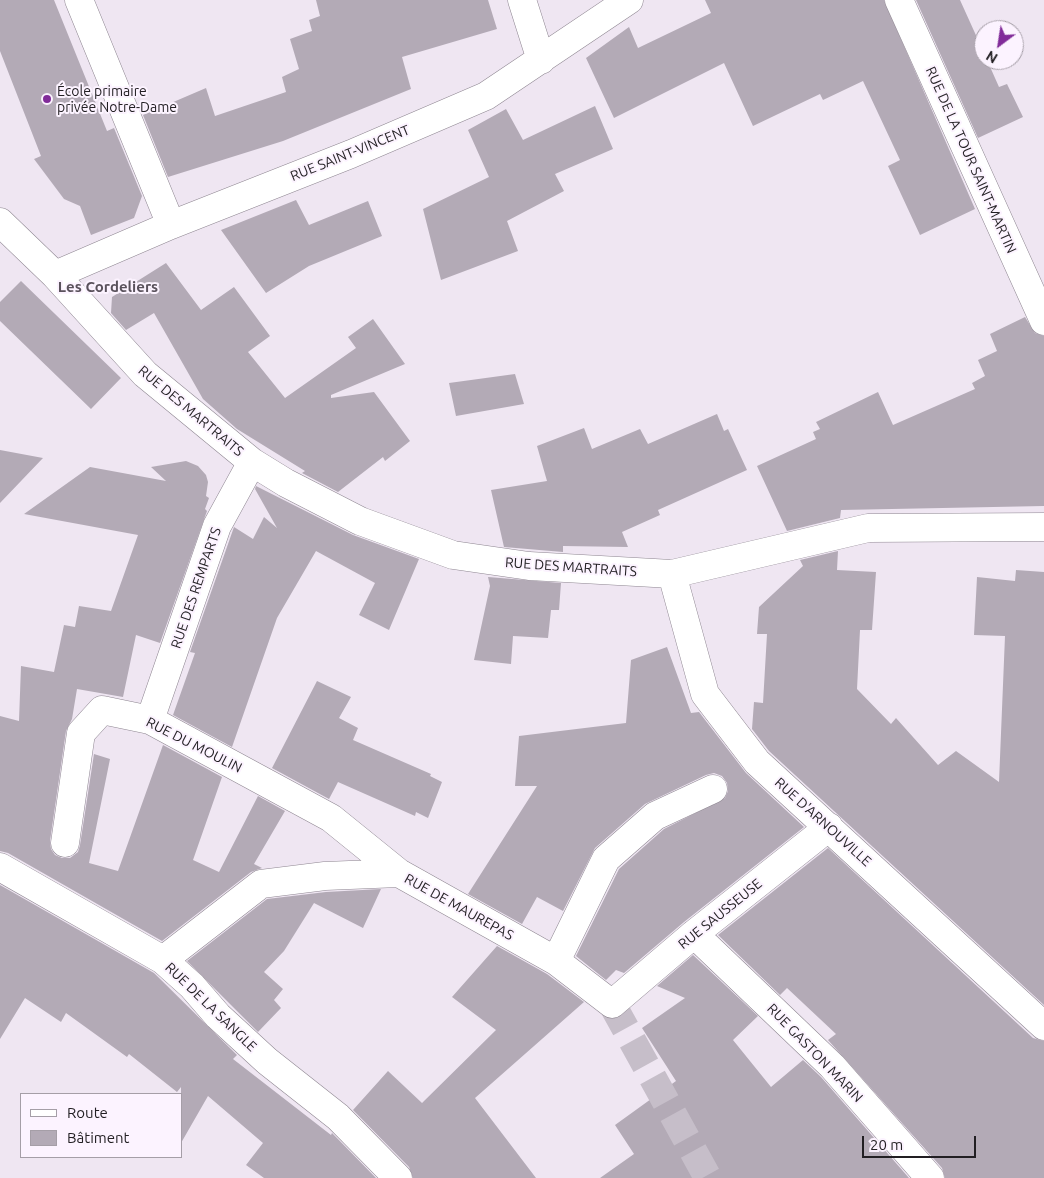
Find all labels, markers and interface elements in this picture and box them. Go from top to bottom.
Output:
north arrow [974,20,1024,70]
text: N [983,47,1000,67]
street label: RUE DE LA TOUR SAINT-MARTIN [922,64,1020,256]
place label: École primaire privée Notre-Dame [57,83,177,115]
marker: École primaire privée Notre-Dame [41,93,53,105]
street label: RUE SAINT-VINCENT [288,121,412,185]
district label: Les Cordeliers [58,278,158,296]
street label: RUE DES MARTRAITS [135,362,247,460]
street label: RUE DES REMPARTS [167,525,225,651]
street label: RUE DES MARTRAITS [504,554,638,580]
street label: RUE DU MOULIN [143,714,245,776]
street label: RUE D'ARNOUVILLE [771,774,875,870]
street label: RUE DE MAUREPAS [402,870,516,944]
street label: RUE SAUSSEUSE [675,875,765,953]
street label: RUE DE LA SANGLE [162,959,260,1055]
street label: RUE GASTON MARIN [764,1000,866,1106]
legend [20,1093,182,1158]
text: Route [67,1104,108,1121]
scale bar [864,1126,978,1158]
text: Bâtiment [67,1129,129,1146]
text: 20 m [870,1136,903,1153]

